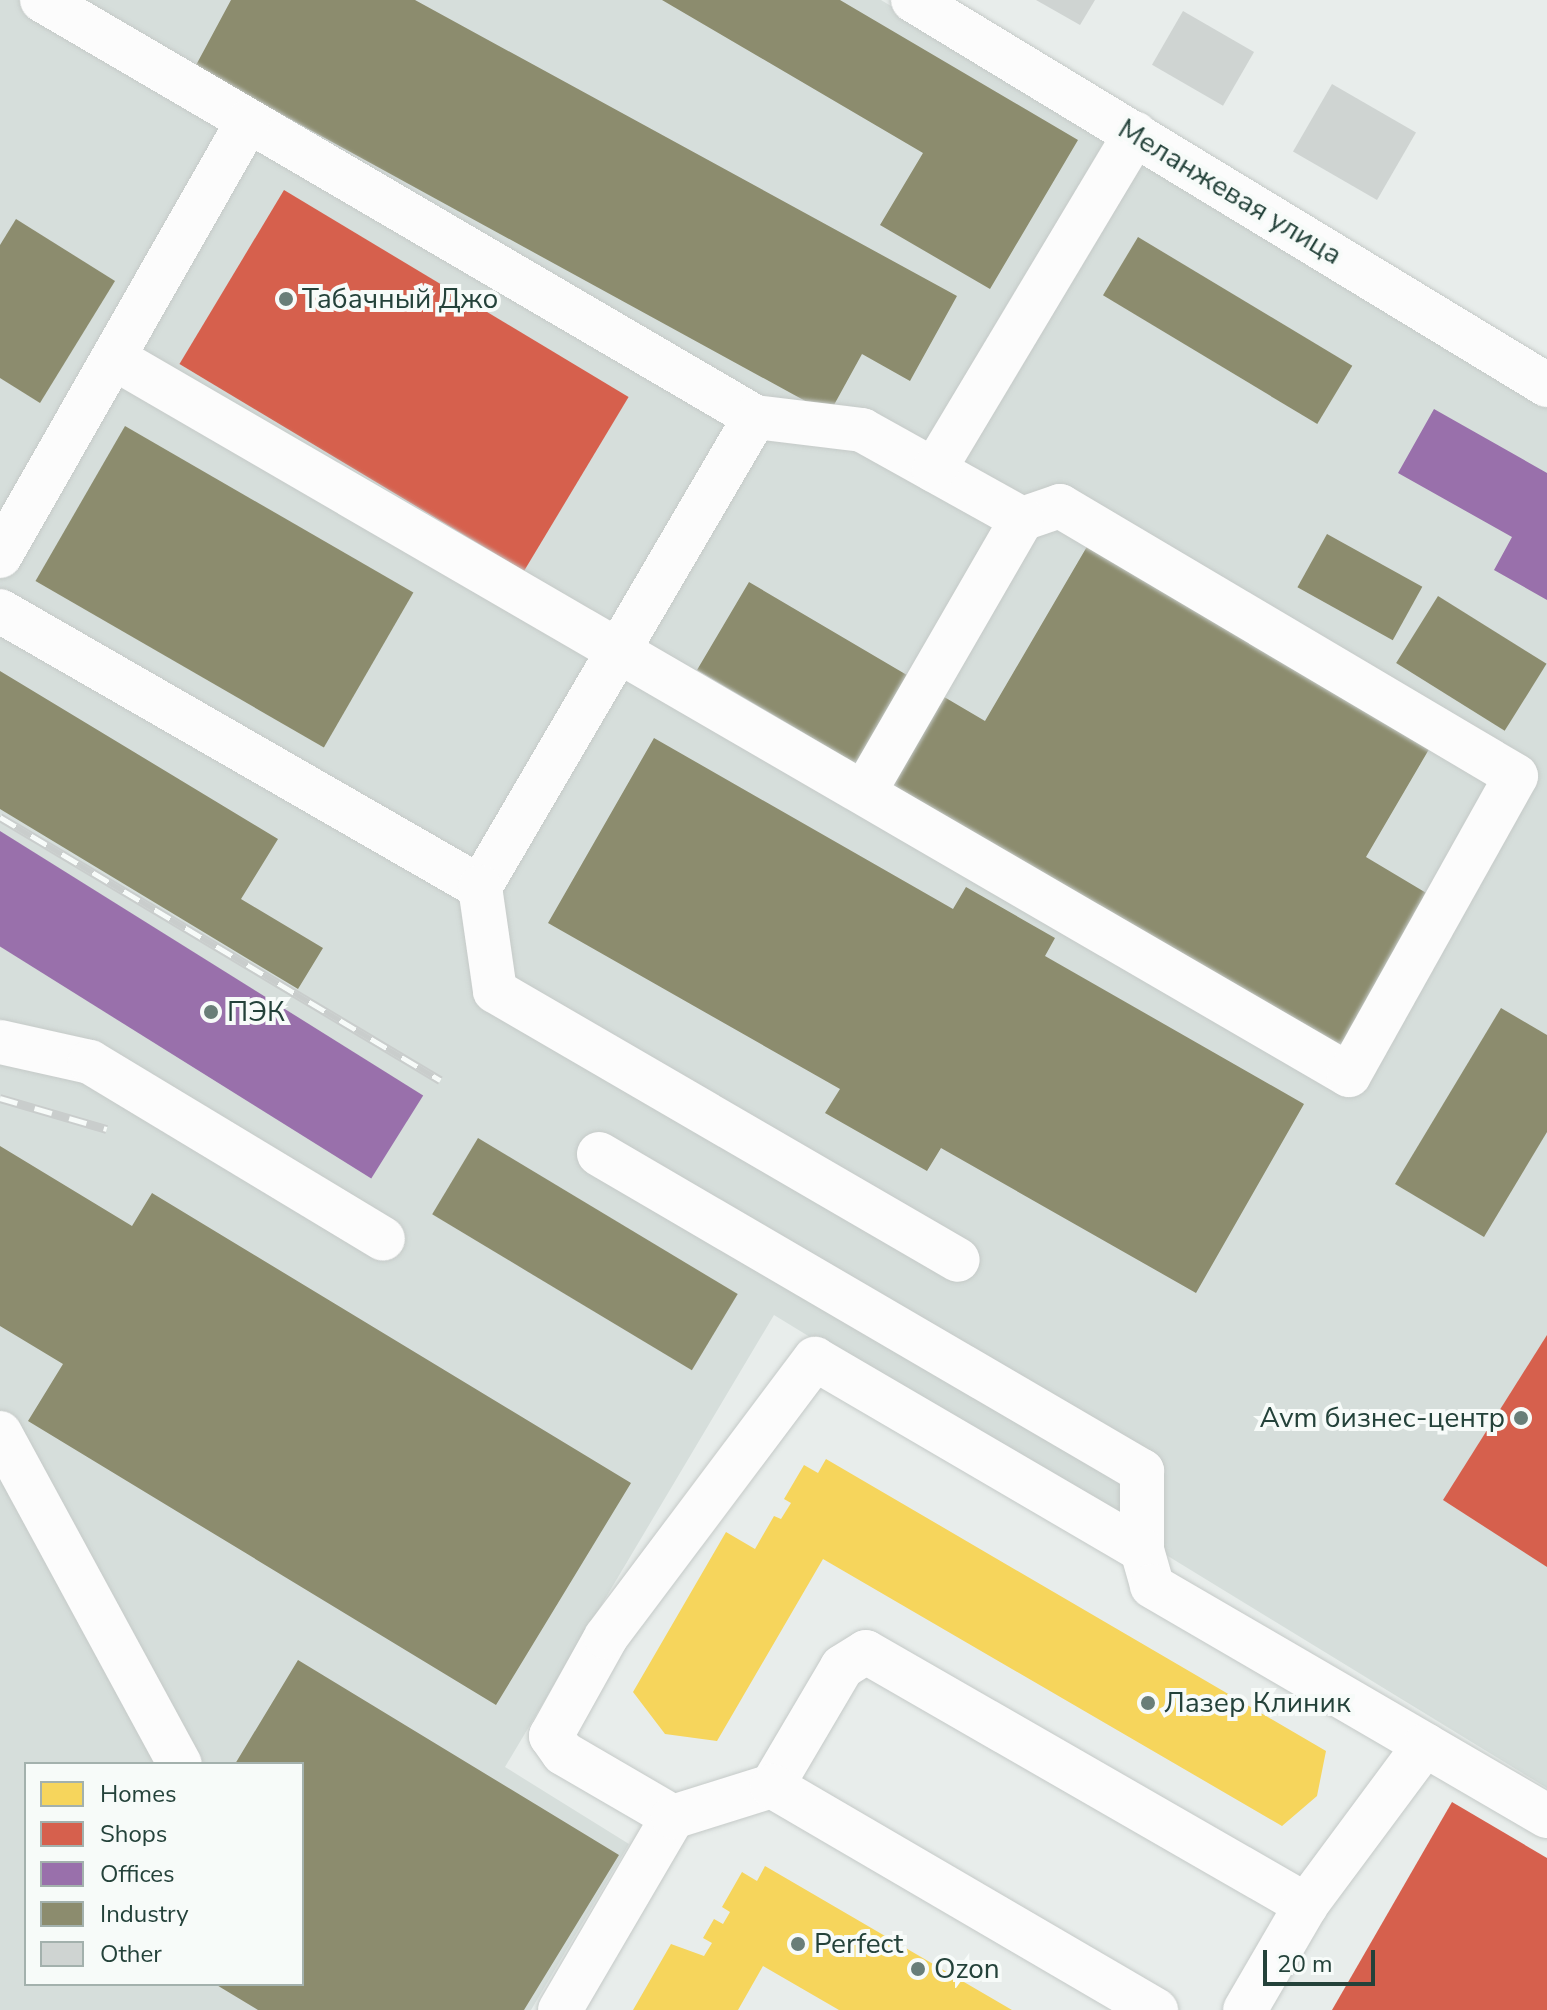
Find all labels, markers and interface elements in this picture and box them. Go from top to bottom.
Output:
street label: Меланжевая улица [1112,112,1348,272]
place label: Табачный Джо [302,282,498,316]
marker: Табачный Джо [277,290,295,308]
place label: ПЭК [227,995,285,1029]
marker: ПЭК [202,1003,220,1021]
place label: Avm бизнес-центр [1260,1401,1505,1435]
marker: Avm бизнес-центр [1512,1409,1530,1427]
place label: Лазер Клиник [1164,1686,1351,1720]
marker: Лазер Клиник [1139,1694,1157,1712]
legend [24,1762,304,1986]
text: Homes [100,1778,176,1810]
text: Shops [100,1818,167,1850]
text: Offices [100,1858,175,1890]
text: Industry [100,1898,189,1930]
place label: Perfect [814,1927,903,1961]
scale bar [1267,1934,1379,1984]
marker: Perfect [789,1935,807,1953]
text: Other [100,1938,162,1970]
text: 20 m [1277,1948,1333,1980]
place label: Ozon [934,1952,1000,1986]
marker: Ozon [909,1960,927,1978]

